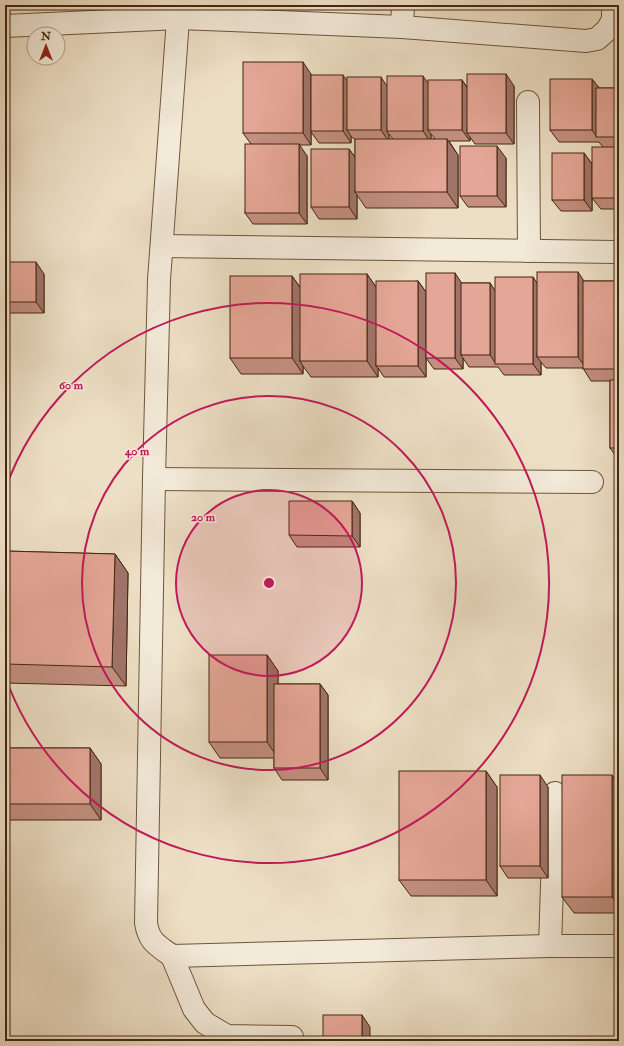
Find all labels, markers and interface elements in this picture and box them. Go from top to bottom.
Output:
north arrow [26,26,66,66]
text: N [40,30,52,43]
text: 60 m [59,378,84,393]
text: 40 m [124,444,150,459]
text: 20 m [191,510,216,525]
centre of rings [262,576,276,590]

